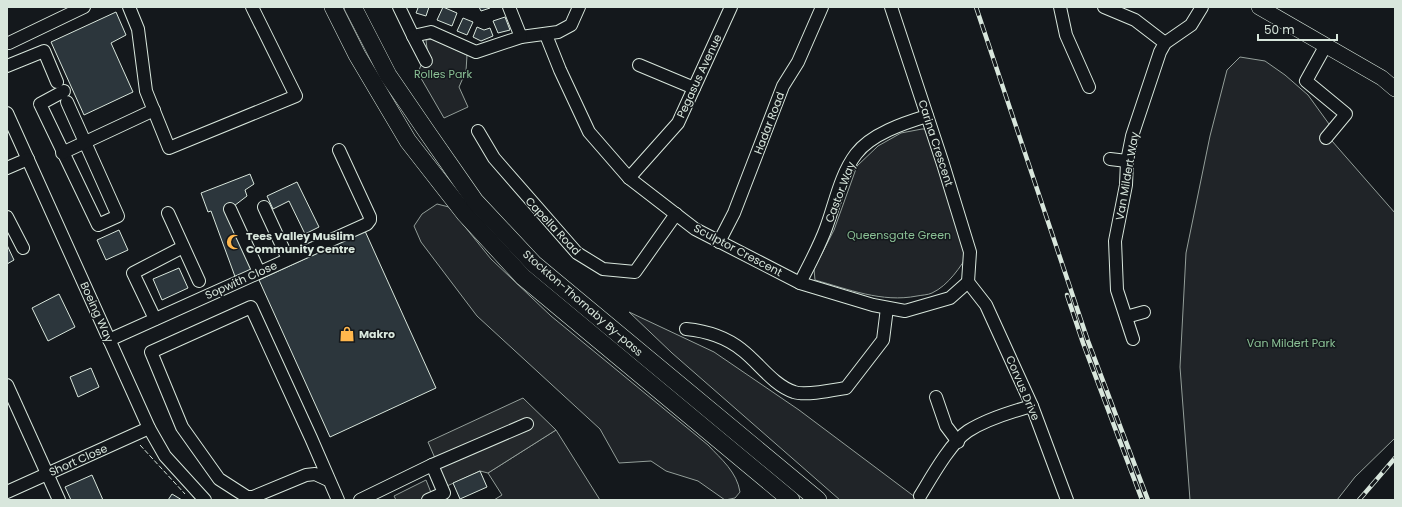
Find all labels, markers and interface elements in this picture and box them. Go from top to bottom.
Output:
scale bar [1258,16,1337,42]
text: 50 m [1264,21,1295,38]
street label: Pegasus Avenue [673,31,726,121]
park label: Rolles Park [414,66,472,82]
street label: Hadar Road [750,90,788,156]
street label: Carina Crescent [915,98,957,188]
street label: Van Mildert Way [1111,130,1143,221]
street label: Castor Way [821,158,859,225]
street label: Capella Road [522,193,584,259]
street label: Sculptor Crescent [691,220,785,280]
park label: Queensgate Green [847,227,951,243]
place label: Tees Valley Muslim Community Centre [246,228,355,257]
mosque icon: Tees Valley Muslim Community Centre [225,233,243,251]
street label: Stockton-Thornaby By-pass [519,246,647,360]
street label: Sopwith Close [202,257,280,303]
street label: Boeing Way [76,279,118,346]
shop icon: Makro [338,325,356,343]
place label: Makro [359,326,395,342]
park label: Van Mildert Park [1247,335,1336,351]
street label: Corvus Drive [1002,353,1044,423]
street label: Short Close [46,440,110,480]

